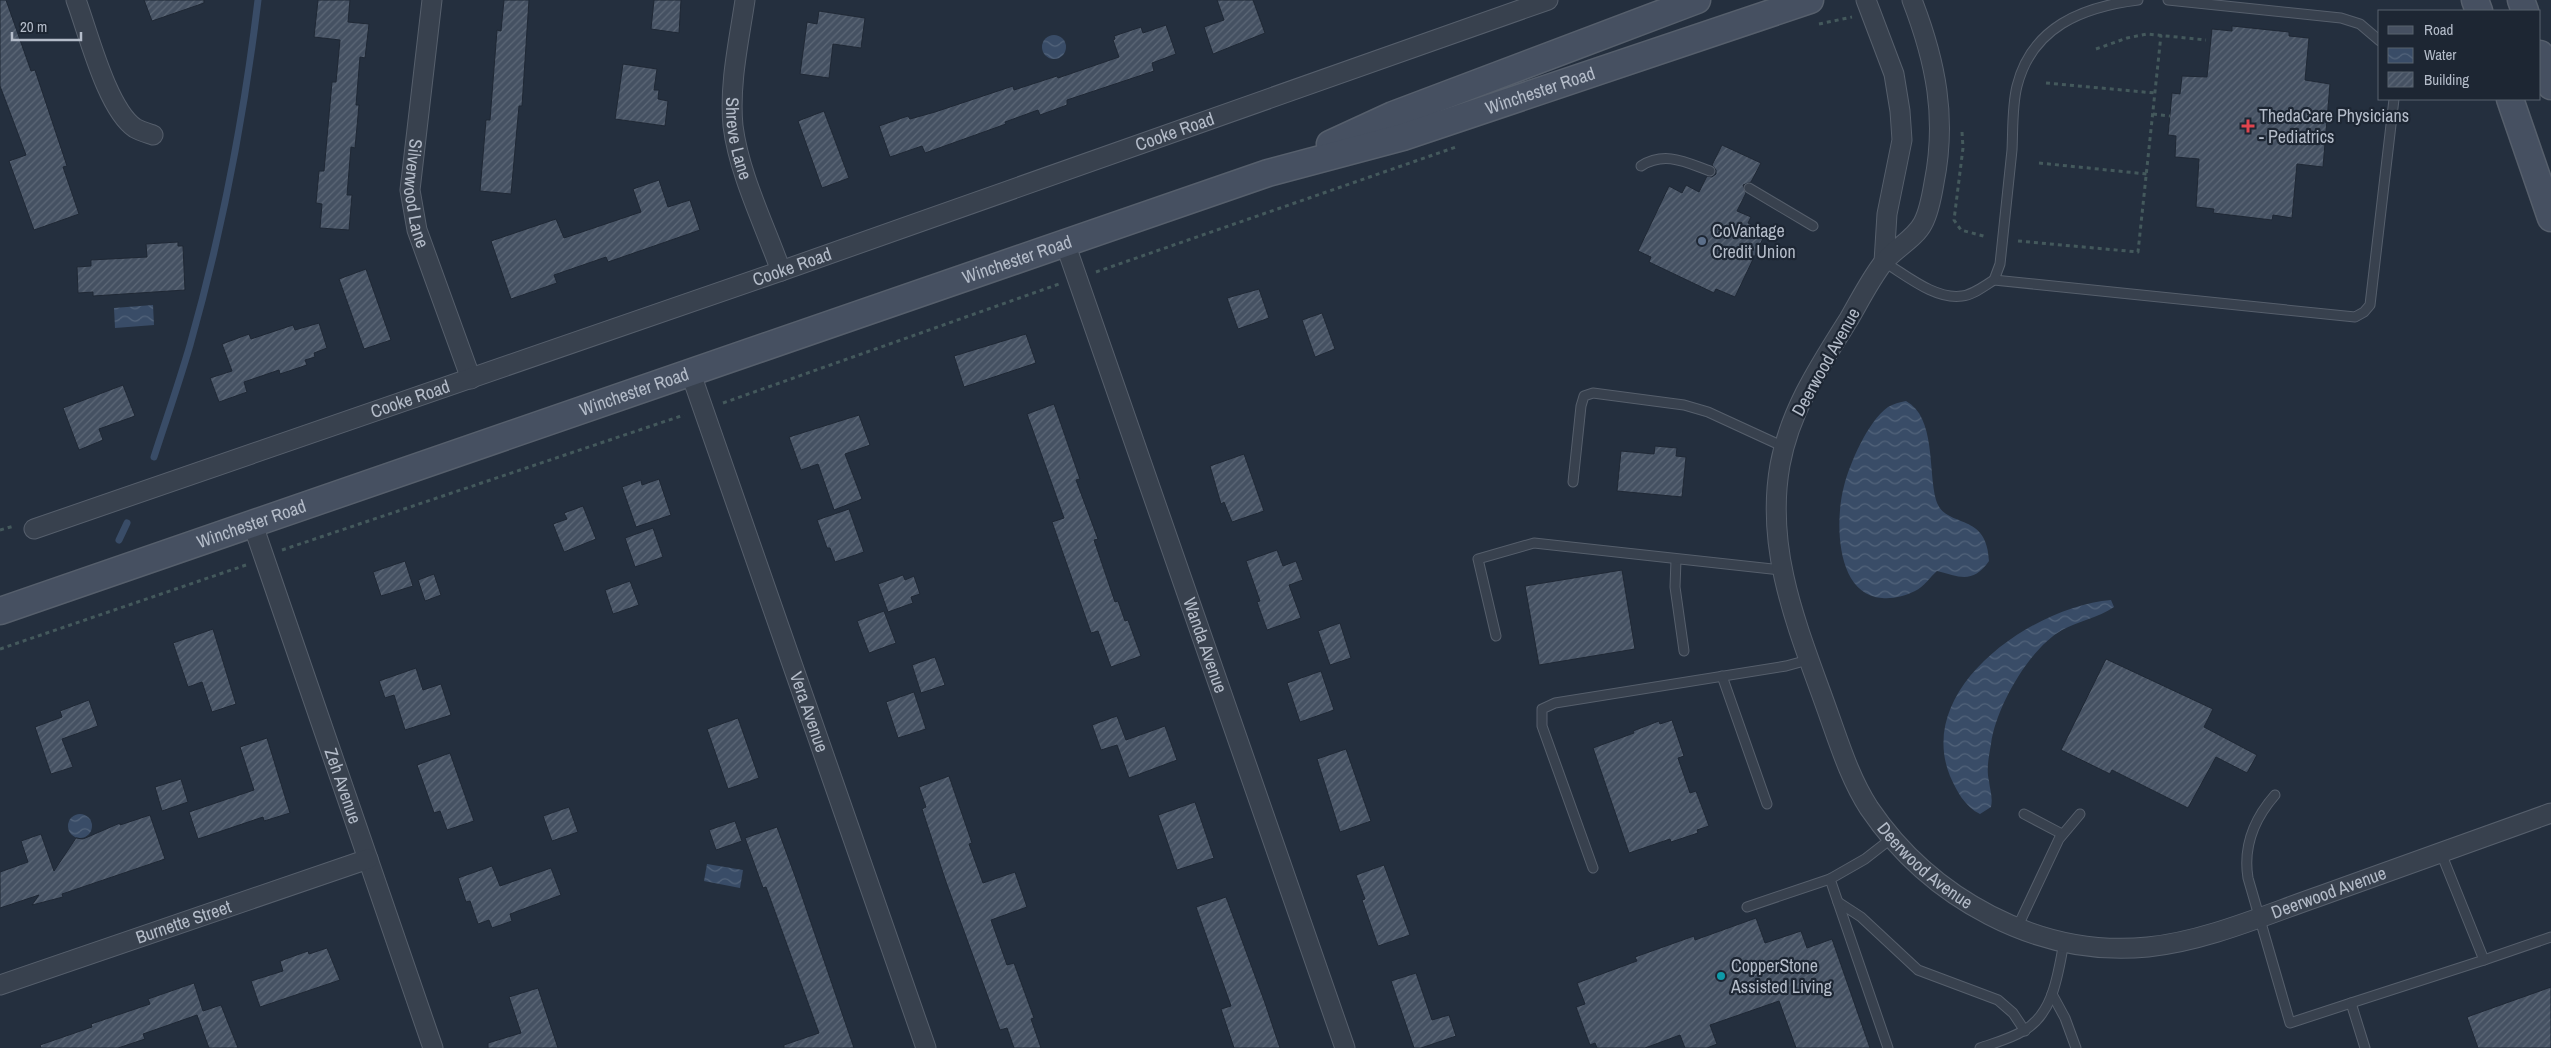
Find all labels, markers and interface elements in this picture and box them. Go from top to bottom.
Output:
scale bar [12,10,81,42]
legend [2378,10,2541,100]
text: 20 m [20,16,47,37]
text: Road [2424,19,2453,40]
text: Water [2424,44,2456,65]
street label: Winchester Road [1482,60,1598,120]
text: Building [2424,69,2469,90]
street label: Shreve Lane [720,97,758,183]
place label: ThedaCare Physicians - Pediatrics [2259,103,2409,149]
street label: Cooke Road [1132,106,1218,157]
marker: ThedaCare Physicians - Pediatrics [2241,119,2255,133]
street label: Silverwood Lane [398,138,435,251]
place label: CoVantage Credit Union [1712,218,1796,264]
street label: Winchester Road [959,229,1075,290]
marker: CoVantage Credit Union [1696,235,1708,247]
street label: Cooke Road [749,241,835,292]
street label: Deerwood Avenue [1785,303,1866,420]
street label: Winchester Road [576,361,692,422]
street label: Cooke Road [367,373,453,424]
street label: Winchester Road [193,493,309,554]
street label: Wanda Avenue [1177,594,1234,696]
street label: Vera Avenue [784,668,835,755]
street label: Zeh Avenue [319,745,368,827]
street label: Deerwood Avenue [1872,817,1977,915]
street label: Deerwood Avenue [2268,860,2389,925]
street label: Burnette Street [132,894,234,950]
place label: CopperStone Assisted Living [1730,953,1833,999]
marker: CopperStone Assisted Living [1715,970,1727,982]

